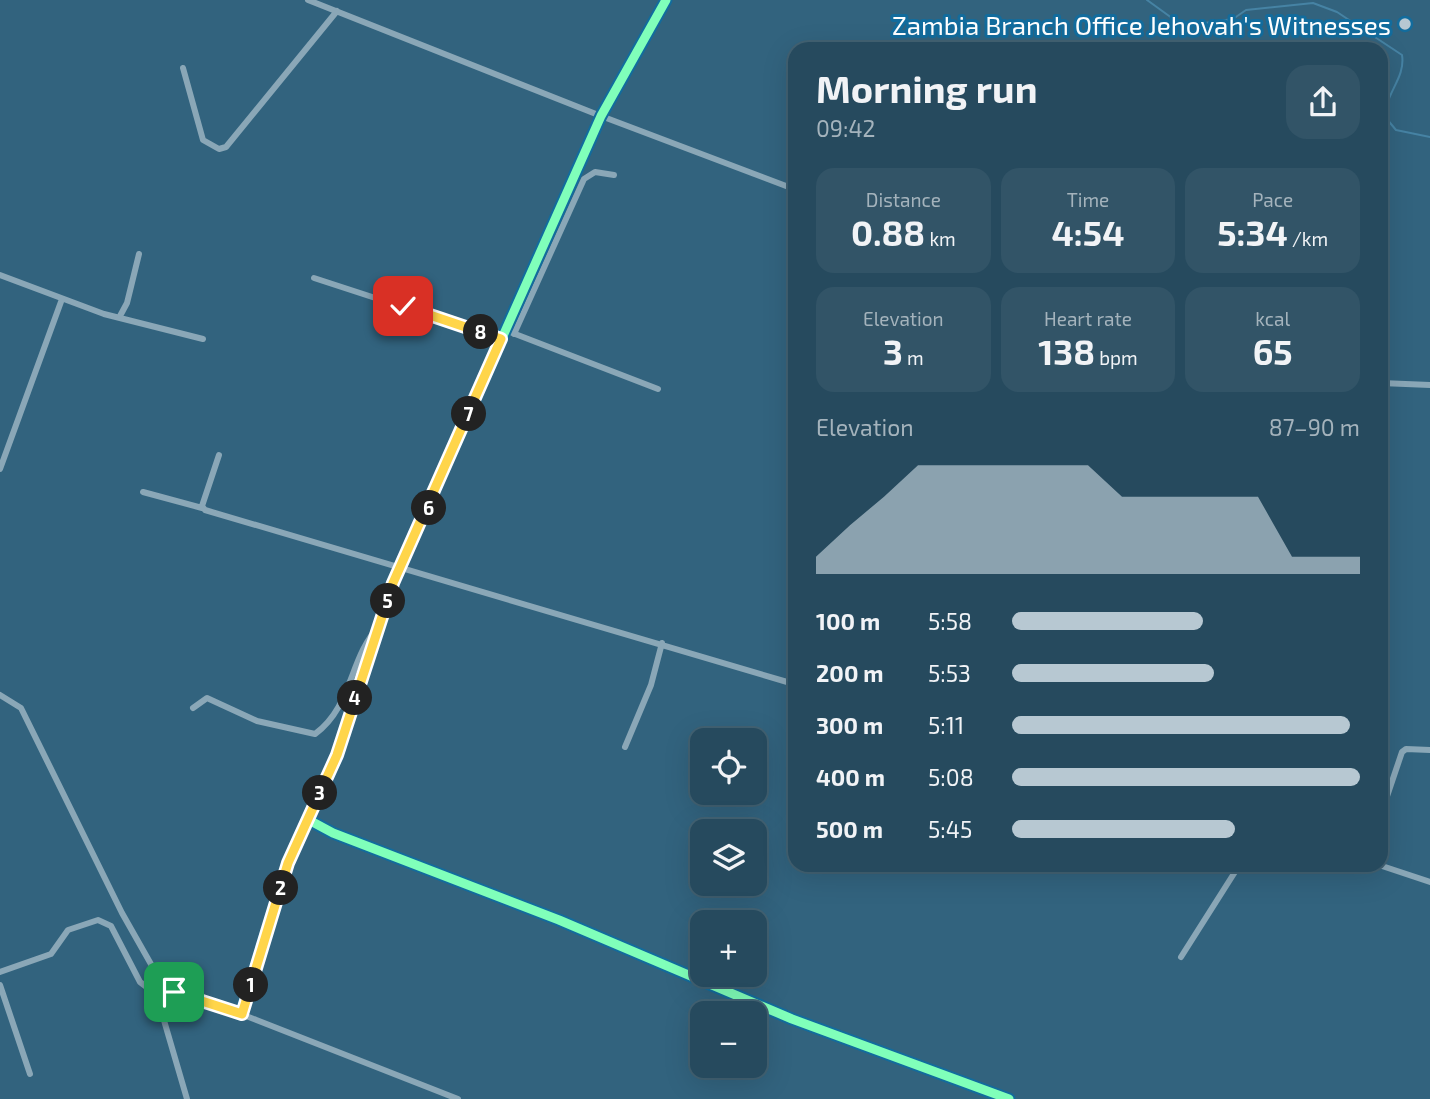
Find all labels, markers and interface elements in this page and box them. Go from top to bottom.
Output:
place label: Zambia Branch Office Jehovah's Witnesses [892,9,1391,40]
marker: Zambia Branch Office Jehovah's Witnesses [1397,16,1413,32]
text: Morning run [816,65,1037,111]
button: share [1286,65,1360,139]
text: 09:42 [816,114,876,142]
text: Distance [866,188,941,211]
text: Time [1067,188,1109,211]
text: Pace [1252,188,1293,211]
text: 0.88 [851,211,925,253]
text: 4:54 [1052,211,1124,253]
text: 5:34 [1217,211,1288,253]
text: km [925,227,956,250]
text: /km [1288,227,1328,250]
pin [373,276,433,336]
icon: check [384,287,422,325]
text: Elevation [863,307,944,330]
text: Heart rate [1044,307,1132,330]
text: kcal [1255,307,1290,330]
pin: 8 [463,314,498,350]
text: 8 [475,320,486,343]
text: 3 [883,330,903,372]
text: 138 [1038,330,1095,372]
text: 65 [1253,330,1293,372]
text: m [903,346,924,369]
text: bpm [1095,346,1138,369]
pin: 7 [452,396,486,432]
text: 7 [463,402,474,425]
text: Elevation [816,413,914,441]
text: 87–90 m [1269,413,1360,441]
pin: 6 [412,490,446,526]
text: 6 [423,496,434,519]
pin: 5 [370,584,406,618]
text: 5 [382,589,393,612]
text: 100 m [816,607,880,635]
text: 5:58 [928,607,972,635]
text: 200 m [816,659,884,687]
text: 5:53 [928,659,971,687]
pin: 4 [338,680,372,716]
text: 4 [348,686,361,709]
text: 300 m [816,711,883,739]
text: 5:11 [928,711,964,739]
map controls [690,728,767,1078]
button: locate [690,728,767,805]
text: 400 m [816,763,885,791]
text: 5:08 [928,763,974,791]
pin: 3 [302,776,338,810]
text: 3 [314,781,325,804]
text: 500 m [816,815,883,843]
text: 5:45 [928,815,972,843]
button: layers [690,819,767,896]
pin: 2 [264,870,298,906]
text: 2 [275,876,286,899]
button: + [690,910,767,987]
pin [144,962,204,1022]
pin: 1 [233,968,268,1002]
icon: arrive [155,973,193,1011]
text: 1 [246,973,255,996]
button: − [690,1001,767,1078]

